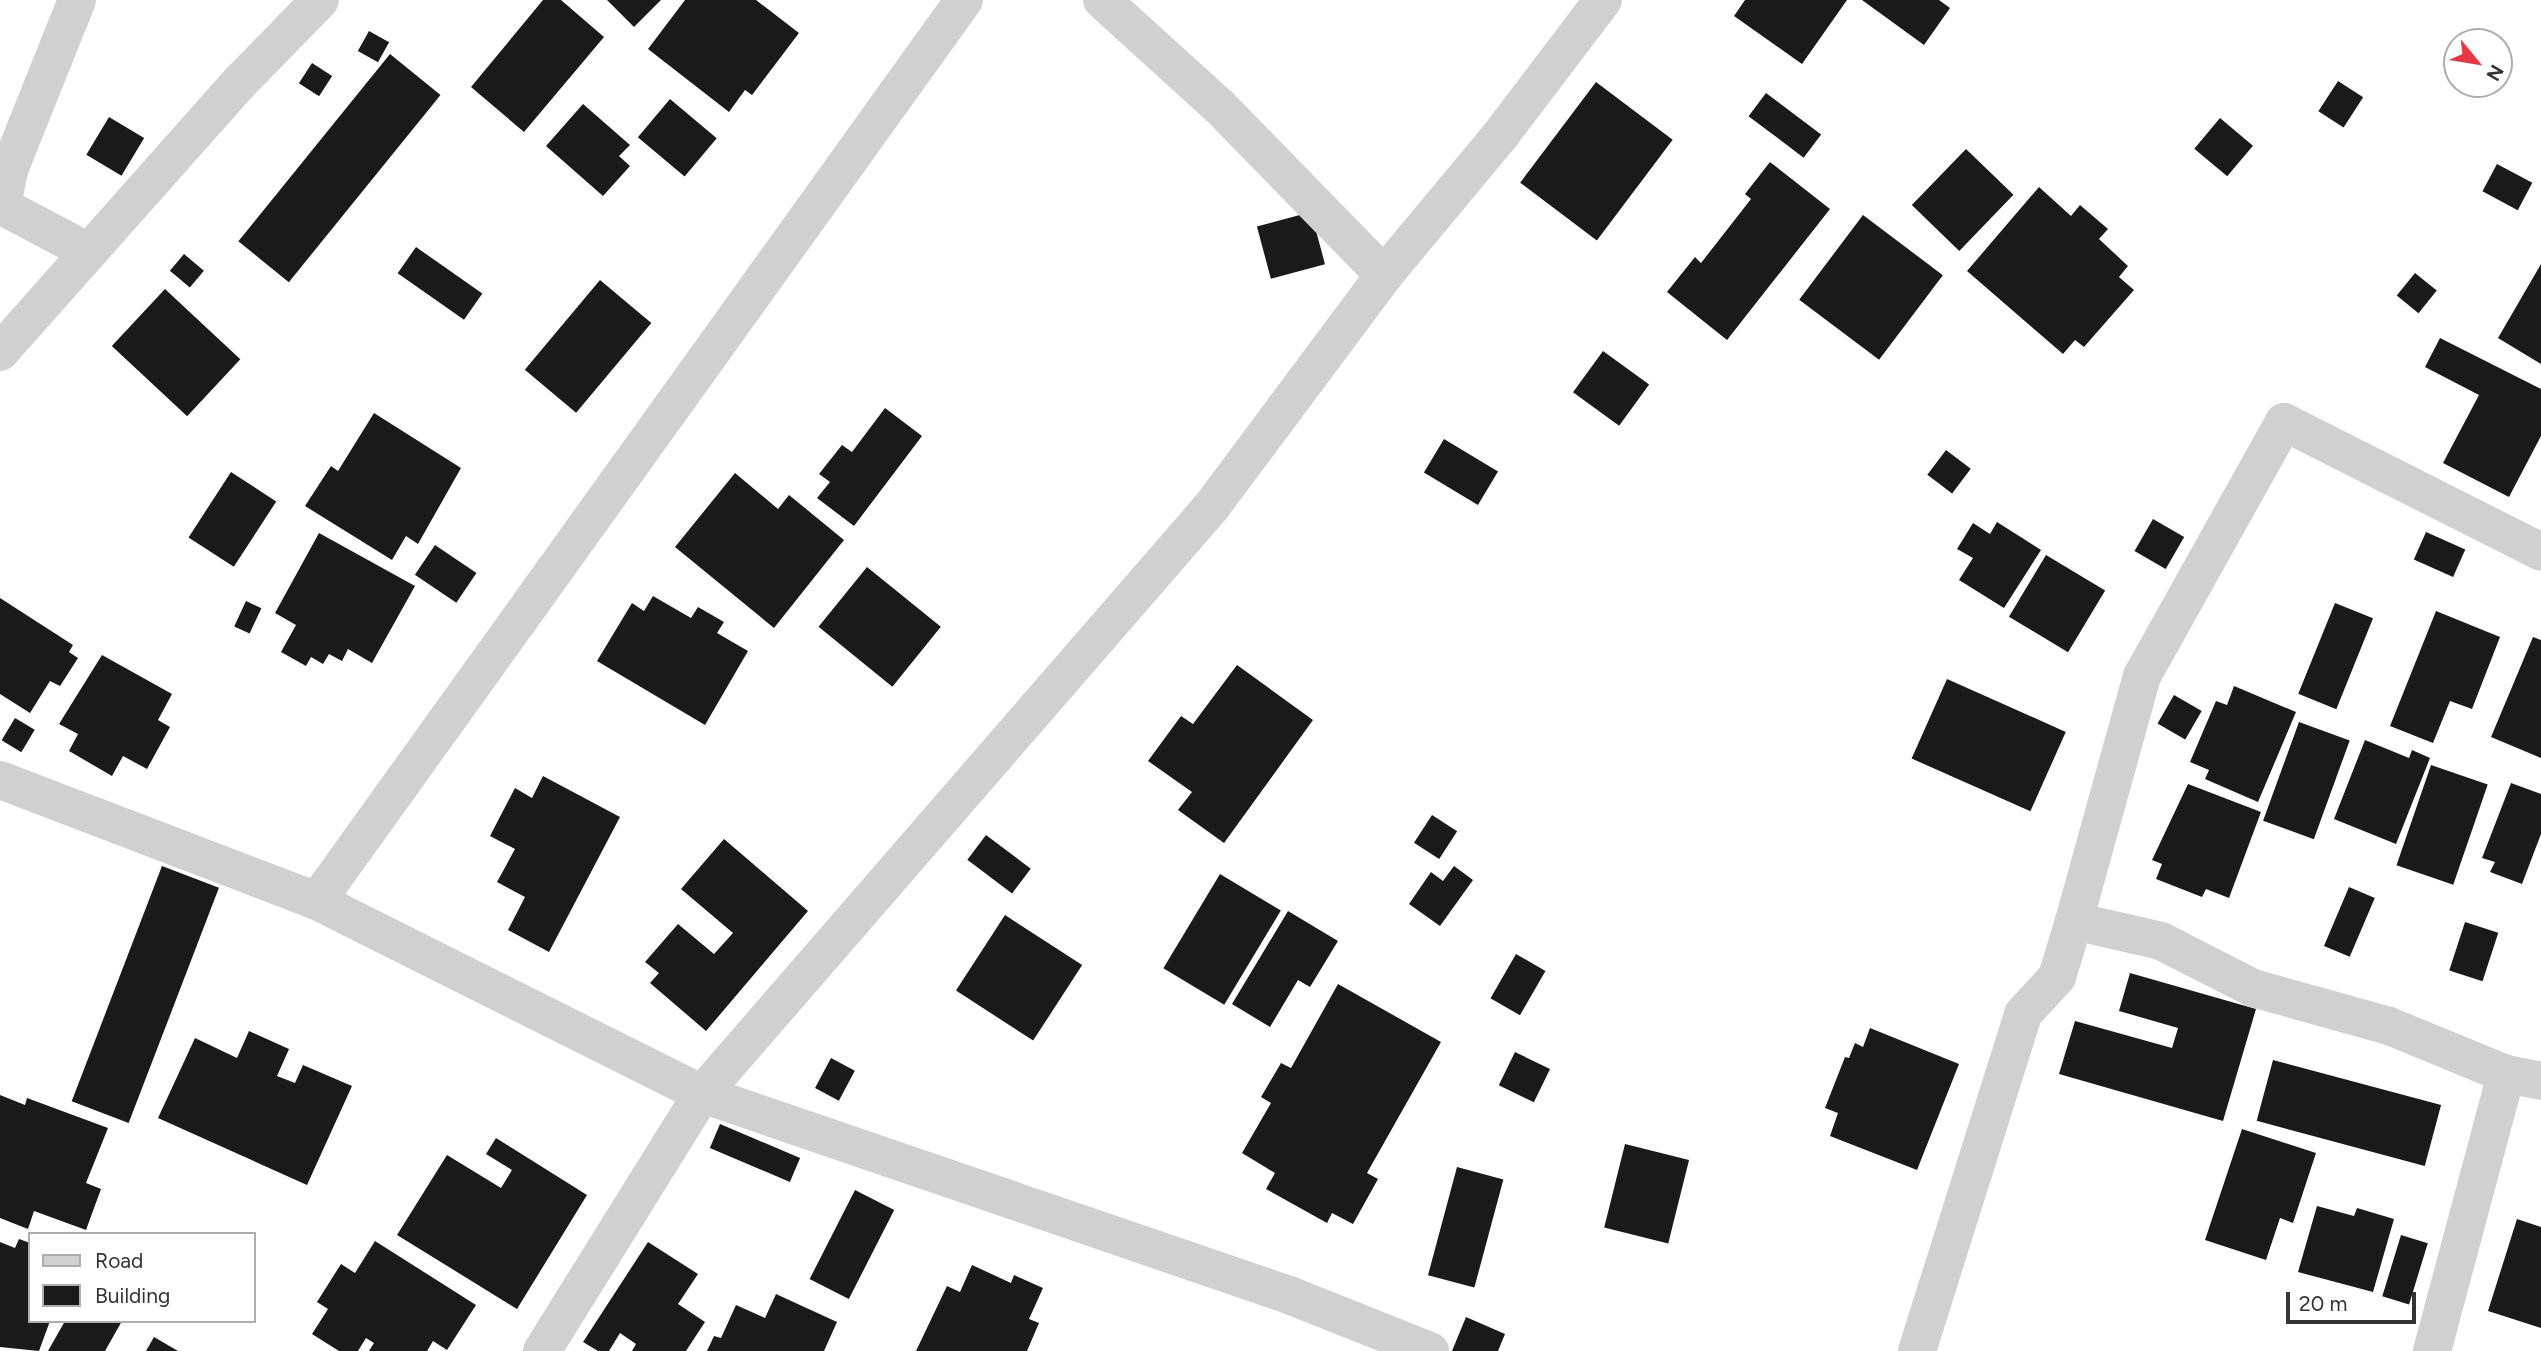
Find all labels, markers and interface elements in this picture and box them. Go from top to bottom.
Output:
north arrow [2443,28,2513,98]
text: N [2481,61,2509,85]
legend [28,1232,256,1323]
text: Road [95,1248,143,1273]
scale bar [2289,1278,2418,1322]
text: Building [95,1283,170,1308]
text: 20 m [2299,1291,2347,1316]

